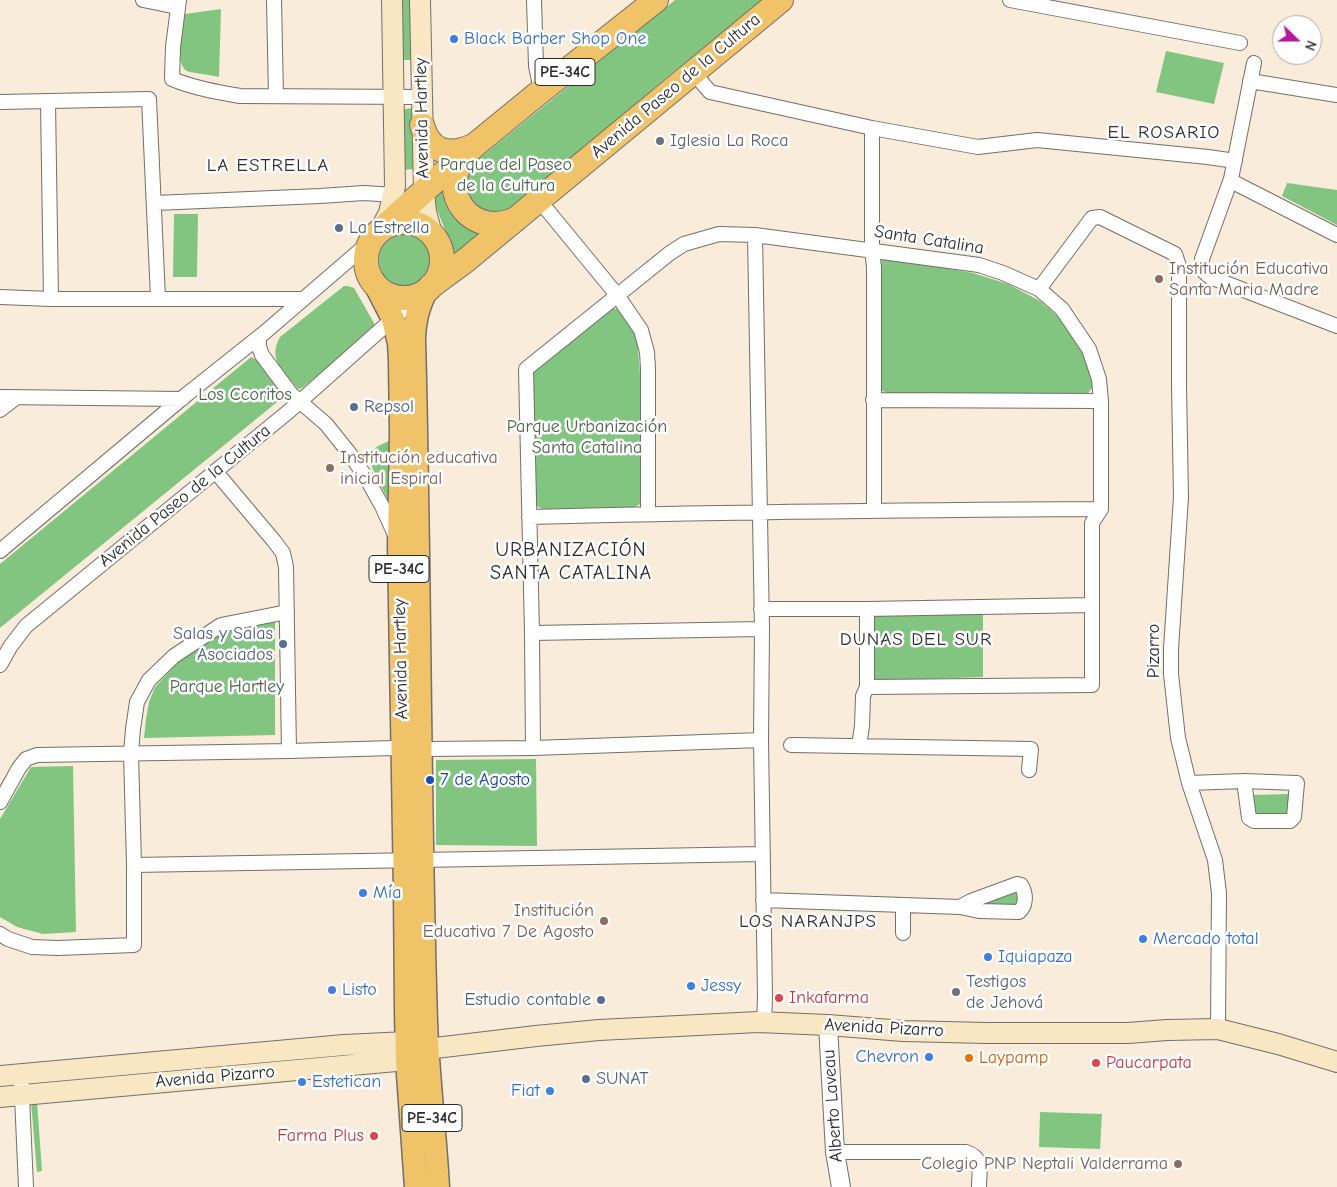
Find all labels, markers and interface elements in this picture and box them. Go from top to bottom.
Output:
street label: Avenida Paseo de la Cultura [587,9,765,163]
north arrow [1272,15,1322,65]
place label: Black Barber Shop One [464,28,646,50]
marker: Black Barber Shop One [448,33,460,45]
text: N [1301,38,1320,53]
street label: Avenida Hartley [410,57,434,179]
road number: PE-34C [535,58,595,86]
district label: EL ROSARIO [1106,122,1222,144]
place label: Iglesia La Roca [670,130,788,152]
marker: Iglesia La Roca [654,135,666,147]
park label: Parque del Paseo de la Cultura [440,154,572,196]
district label: LA ESTRELLA [205,155,331,177]
place label: La Estrella [349,217,429,239]
street label: Santa Catalina [873,221,985,259]
marker: La Estrella [333,222,345,234]
place label: Institución Educativa Santa Maria Madre [1169,258,1329,300]
marker: Institución Educativa Santa Maria Madre [1153,273,1165,285]
park label: Los Ccoritos [198,384,292,406]
place label: Repsol [364,396,414,418]
marker: Repsol [348,401,360,413]
park label: Parque Urbanización Santa Catalina [507,416,667,458]
street label: Avenida Paseo de la Cultura [95,420,275,572]
place label: Institución educativa inicial Espiral [340,447,498,489]
marker: Institución educativa inicial Espiral [324,462,336,474]
district label: URBANIZACIÓN SANTA CATALINA [488,538,654,585]
road number: PE-34C [369,556,429,582]
street label: Avenida Hartley [389,598,413,720]
place label: Salas y Salas Asociados [173,623,273,666]
street label: Pizarro [1143,624,1165,678]
district label: DUNAS DEL SUR [838,629,994,651]
marker: Salas y Salas Asociados [277,638,289,650]
park label: Parque Hartley [170,676,284,698]
place label: 7 de Agosto [440,769,530,791]
marker: 7 de Agosto [424,774,436,786]
place label: Mía [373,882,401,904]
marker: Mía [357,887,369,899]
place label: Institución Educativa 7 De Agosto [423,900,594,942]
district label: LOS NARANJPS [737,911,879,933]
marker: Institución Educativa 7 De Agosto [598,915,610,927]
place label: Mercado total [1153,928,1259,950]
marker: Mercado total [1137,933,1149,945]
place label: Iquiapaza [998,946,1072,968]
marker: Iquiapaza [982,951,994,963]
place label: Testigos de Jehová [966,971,1043,1014]
place label: Jessy [701,975,741,997]
place label: Listo [342,979,377,1001]
marker: Jessy [685,980,697,992]
marker: Listo [326,984,338,996]
marker: Testigos de Jehová [950,986,962,998]
place label: Inkafarma [789,987,869,1009]
place label: Estudio contable [464,989,591,1011]
marker: Inkafarma [773,992,785,1004]
marker: Estudio contable [595,994,607,1006]
street label: Avenida Pizarro [824,1014,944,1042]
place label: Chevron [855,1046,919,1068]
place label: Laypamp [979,1047,1048,1069]
street label: Alberto Laveau [818,1049,848,1163]
marker: Chevron [923,1051,935,1063]
marker: Laypamp [963,1052,975,1064]
place label: Paucarpata [1106,1052,1192,1074]
marker: Paucarpata [1090,1057,1102,1069]
street label: Avenida Pizarro [154,1061,276,1093]
place label: SUNAT [596,1068,649,1090]
place label: Estetican [312,1071,381,1093]
marker: SUNAT [580,1073,592,1085]
marker: Estetican [296,1076,308,1088]
place label: Fiat [511,1080,540,1102]
marker: Fiat [544,1085,556,1097]
road number: PE-34C [402,1104,462,1132]
place label: Farma Plus [277,1125,364,1147]
marker: Farma Plus [368,1130,380,1142]
place label: Colegio PNP Neptali Valderrama [921,1153,1168,1175]
marker: Colegio PNP Neptali Valderrama [1172,1158,1184,1170]

